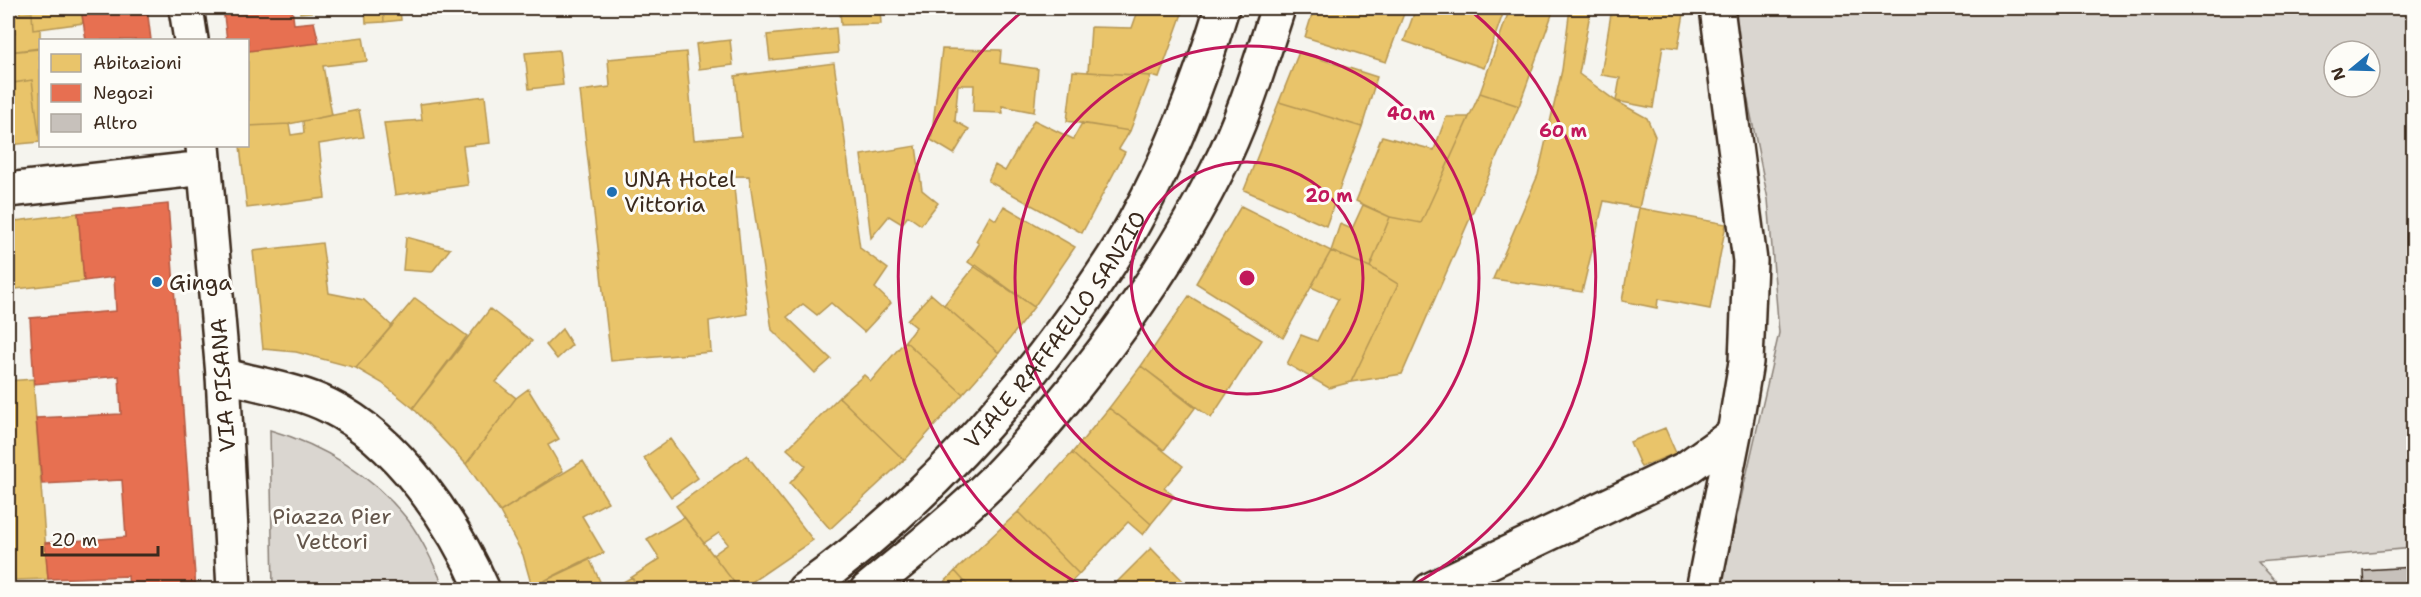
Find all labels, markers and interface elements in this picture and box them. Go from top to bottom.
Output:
legend [39,39,249,147]
north arrow [2322,39,2382,99]
text: Abitazioni [93,51,182,75]
text: N [2326,64,2350,83]
text: Negozi [93,81,153,105]
text: 40 m [1387,102,1435,126]
text: Altro [93,111,137,135]
text: 60 m [1539,119,1587,143]
place label: UNA Hotel Vittoria [624,165,736,219]
text: 20 m [1305,184,1353,208]
marker: UNA Hotel Vittoria [605,185,619,199]
street label: VIALE RAFFAELLO SANZIO [957,206,1152,455]
place label: Ginga [169,268,232,297]
centre of rings [1237,268,1257,288]
marker: Ginga [150,275,164,289]
street label: VIA PISANA [204,317,242,453]
park label: Piazza Pier Vettori [272,502,392,556]
scale bar [42,519,158,557]
text: 20 m [51,528,97,552]

